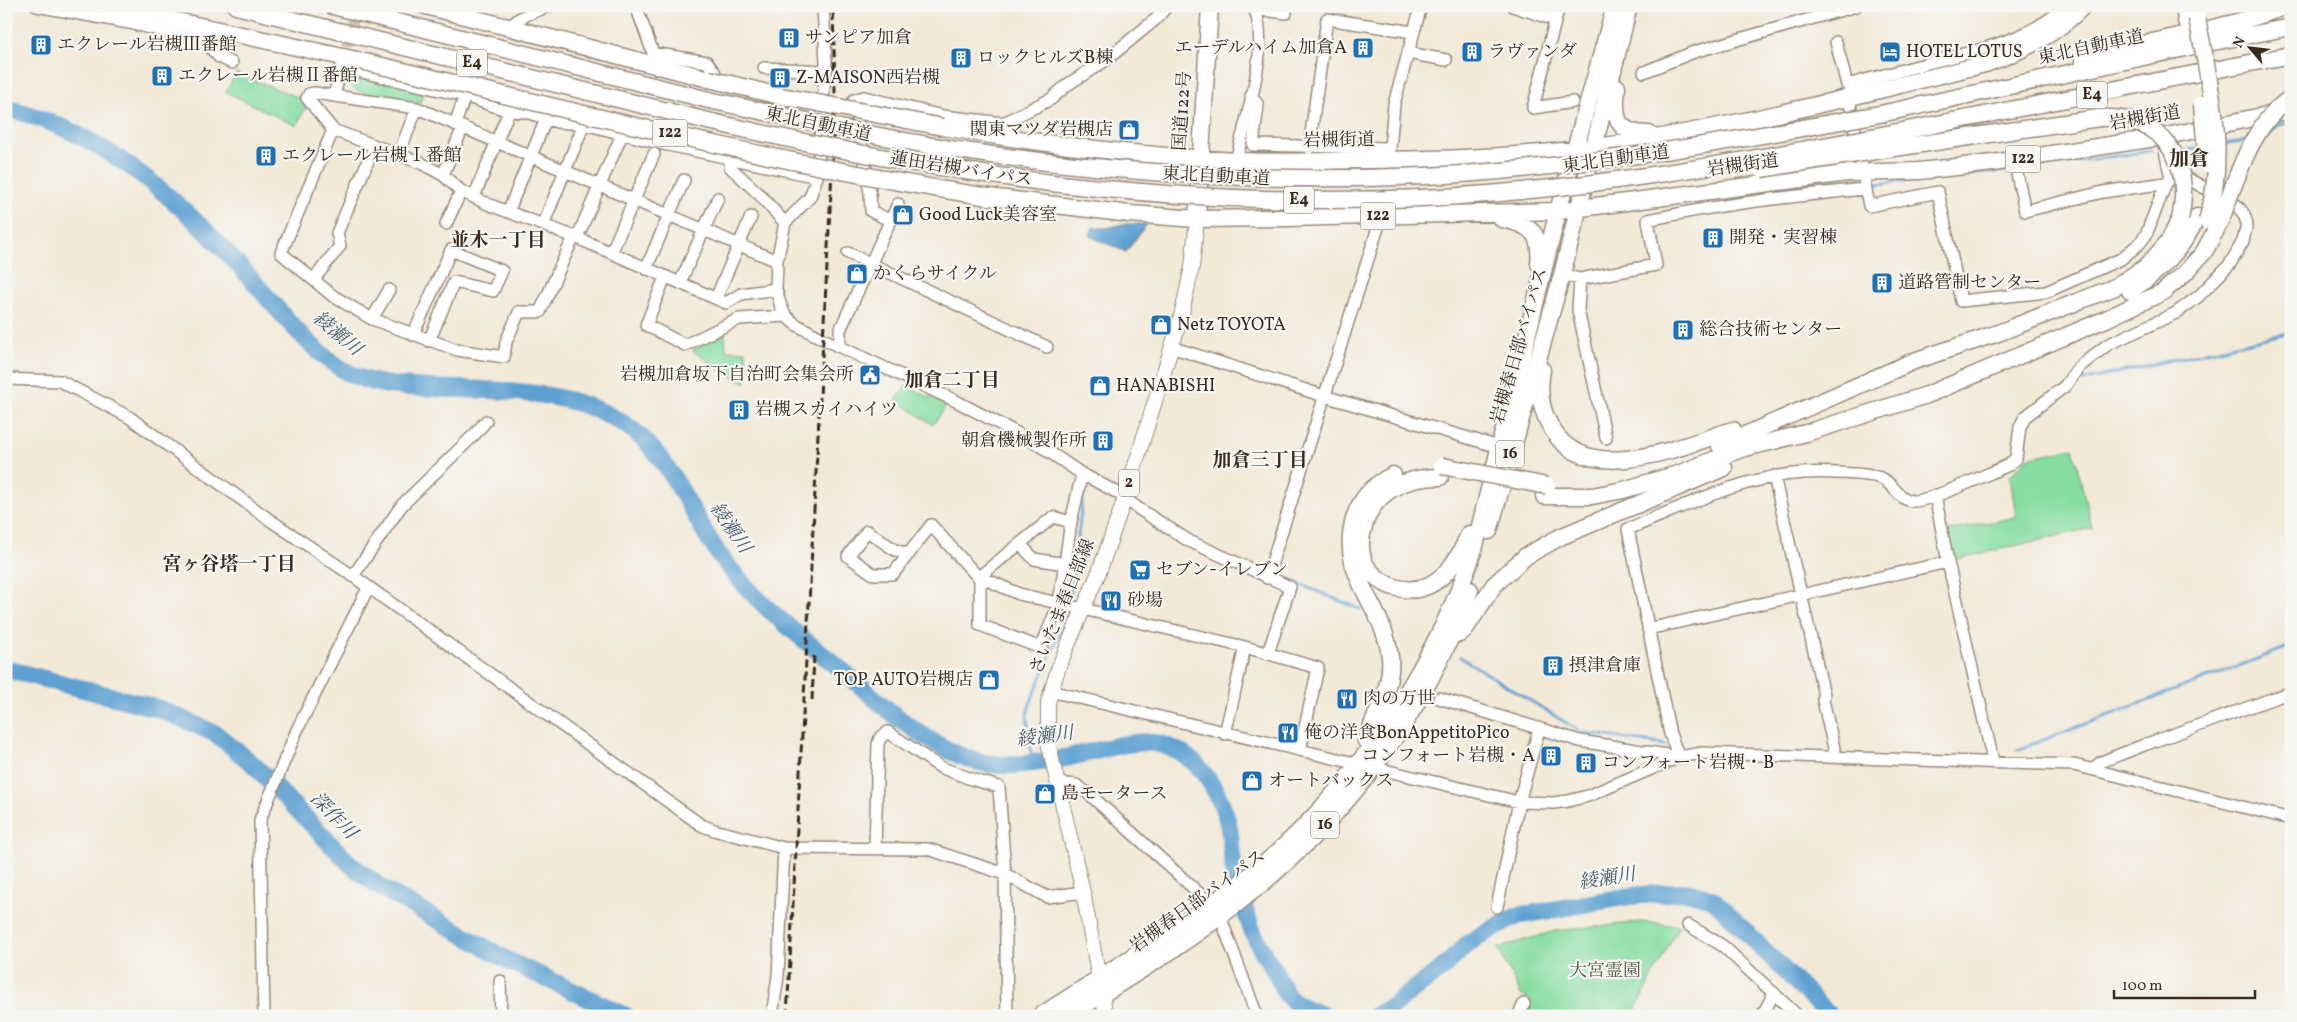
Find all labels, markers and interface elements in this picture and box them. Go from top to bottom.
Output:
north arrow [2224,22,2274,72]
street label: 東北自動車道 [2036,25,2146,71]
building icon: サンピア加倉 [777,26,801,50]
place label: サンピア加倉 [805,26,912,51]
building icon: エクレール岩槻Ⅲ番館 [29,33,53,57]
place label: エクレール岩槻Ⅲ番館 [57,33,237,58]
text: N [2229,34,2251,52]
place label: エーデルハイム加倉A [1174,36,1347,61]
building icon: エーデルハイム加倉A [1351,36,1375,60]
building icon: ラヴァンダ [1460,40,1484,64]
place label: ラヴァンダ [1488,40,1577,65]
hotel icon: HOTEL LOTUS [1878,40,1902,64]
place label: HOTEL LOTUS [1906,40,2023,65]
building icon: ロックヒルズB棟 [949,46,973,70]
place label: ロックヒルズB棟 [977,46,1113,71]
road number: E4 [457,49,487,76]
building icon: エクレール岩槻Ⅱ番館 [150,64,174,88]
place label: エクレール岩槻Ⅱ番館 [178,64,358,89]
building icon: Z-MAISON西岩槻 [768,66,792,90]
place label: Z-MAISON西岩槻 [796,66,940,91]
street label: 国道122号 [1168,70,1198,152]
road number: E4 [2077,82,2107,108]
street label: 岩槻街道 [2107,100,2183,138]
street label: 東北自動車道 [763,102,873,148]
place label: 関東マツダ岩槻店 [970,118,1113,143]
shop icon: 関東マツダ岩槻店 [1117,118,1141,142]
road number: 122 [652,120,688,146]
street label: 岩槻街道 [1303,128,1375,154]
street label: 東北自動車道 [1561,140,1671,180]
building icon: エクレール岩槻Ⅰ番館 [254,144,278,168]
place label: エクレール岩槻Ⅰ番館 [282,144,462,169]
street label: 蓮田岩槻バイパス [888,146,1034,194]
road number: 122 [2006,146,2040,172]
district label: 加倉 [2169,146,2209,174]
street label: 岩槻街道 [1706,149,1780,183]
street label: 東北自動車道 [1161,162,1271,192]
road number: E4 [1284,186,1314,214]
road number: 122 [1360,202,1396,230]
shop icon: Good Luck美容室 [891,203,915,227]
place label: Good Luck美容室 [919,203,1057,228]
building icon: 開発・実習棟 [1701,226,1725,250]
place label: 開発・実習棟 [1729,226,1837,251]
district label: 並木一丁目 [450,228,546,254]
shop icon: かくらサイクル [845,262,869,286]
place label: かくらサイクル [873,262,997,287]
street label: 岩槻春日部バイパス [1486,265,1554,427]
building icon: 道路管制センター [1870,271,1894,295]
place label: 道路管制センター [1898,271,2041,296]
water label: 綾瀬川 [307,306,369,364]
shop icon: Netz TOYOTA [1149,313,1173,337]
place label: Netz TOYOTA [1177,313,1286,338]
building icon: 総合技術センター [1671,318,1695,342]
place label: 総合技術センター [1699,318,1842,343]
place label: 岩槻加倉坂下自治町会集会所 [620,363,854,388]
public building icon: 岩槻加倉坂下自治町会集会所 [858,363,882,387]
district label: 加倉二丁目 [904,368,1000,394]
shop icon: HANABISHI [1088,374,1112,398]
place label: HANABISHI [1116,374,1215,399]
building icon: 岩槻スカイハイツ [727,398,751,422]
place label: 岩槻スカイハイツ [755,398,898,423]
place label: 朝倉機械製作所 [961,429,1087,454]
building icon: 朝倉機械製作所 [1091,429,1115,453]
road number: 16 [1496,440,1524,468]
district label: 加倉三丁目 [1212,448,1308,474]
road number: 2 [1119,469,1139,496]
water label: 綾瀬川 [703,497,758,560]
street label: さいたま春日部線 [1024,536,1102,678]
district label: 宮ヶ谷塔一丁目 [162,552,296,578]
supermarket icon: セブン-イレブン [1128,558,1152,582]
place label: セブン-イレブン [1156,558,1288,583]
restaurant icon: 砂場 [1099,589,1123,613]
place label: 砂場 [1127,589,1163,614]
building icon: 摂津倉庫 [1541,654,1565,678]
place label: 摂津倉庫 [1569,654,1641,679]
place label: TOP AUTO岩槻店 [834,668,973,693]
shop icon: TOP AUTO岩槻店 [977,668,1001,692]
restaurant icon: 肉の万世 [1335,687,1359,711]
place label: 肉の万世 [1363,687,1435,712]
water label: 綾瀬川 [1015,720,1077,753]
restaurant icon: 俺の洋食BonAppetitoPico [1276,721,1300,745]
place label: 俺の洋食BonAppetitoPico [1304,721,1510,746]
place label: コンフォート岩槻・A [1361,744,1535,769]
building icon: コンフォート岩槻・A [1539,744,1563,768]
building icon: コンフォート岩槻・B [1574,751,1598,775]
place label: コンフォート岩槻・B [1602,751,1774,776]
shop icon: オートバックス [1240,769,1264,793]
place label: オートバックス [1268,769,1393,794]
shop icon: 島モータース [1033,782,1057,806]
place label: 島モータース [1061,782,1167,807]
water label: 深作川 [304,786,364,847]
road number: 16 [1311,812,1339,838]
street label: 岩槻春日部バイパス [1125,844,1271,960]
water label: 綾瀬川 [1577,861,1639,896]
park label: 大宮霊園 [1569,959,1641,984]
scale bar [2114,967,2256,999]
text: 100 m [2122,976,2162,997]

